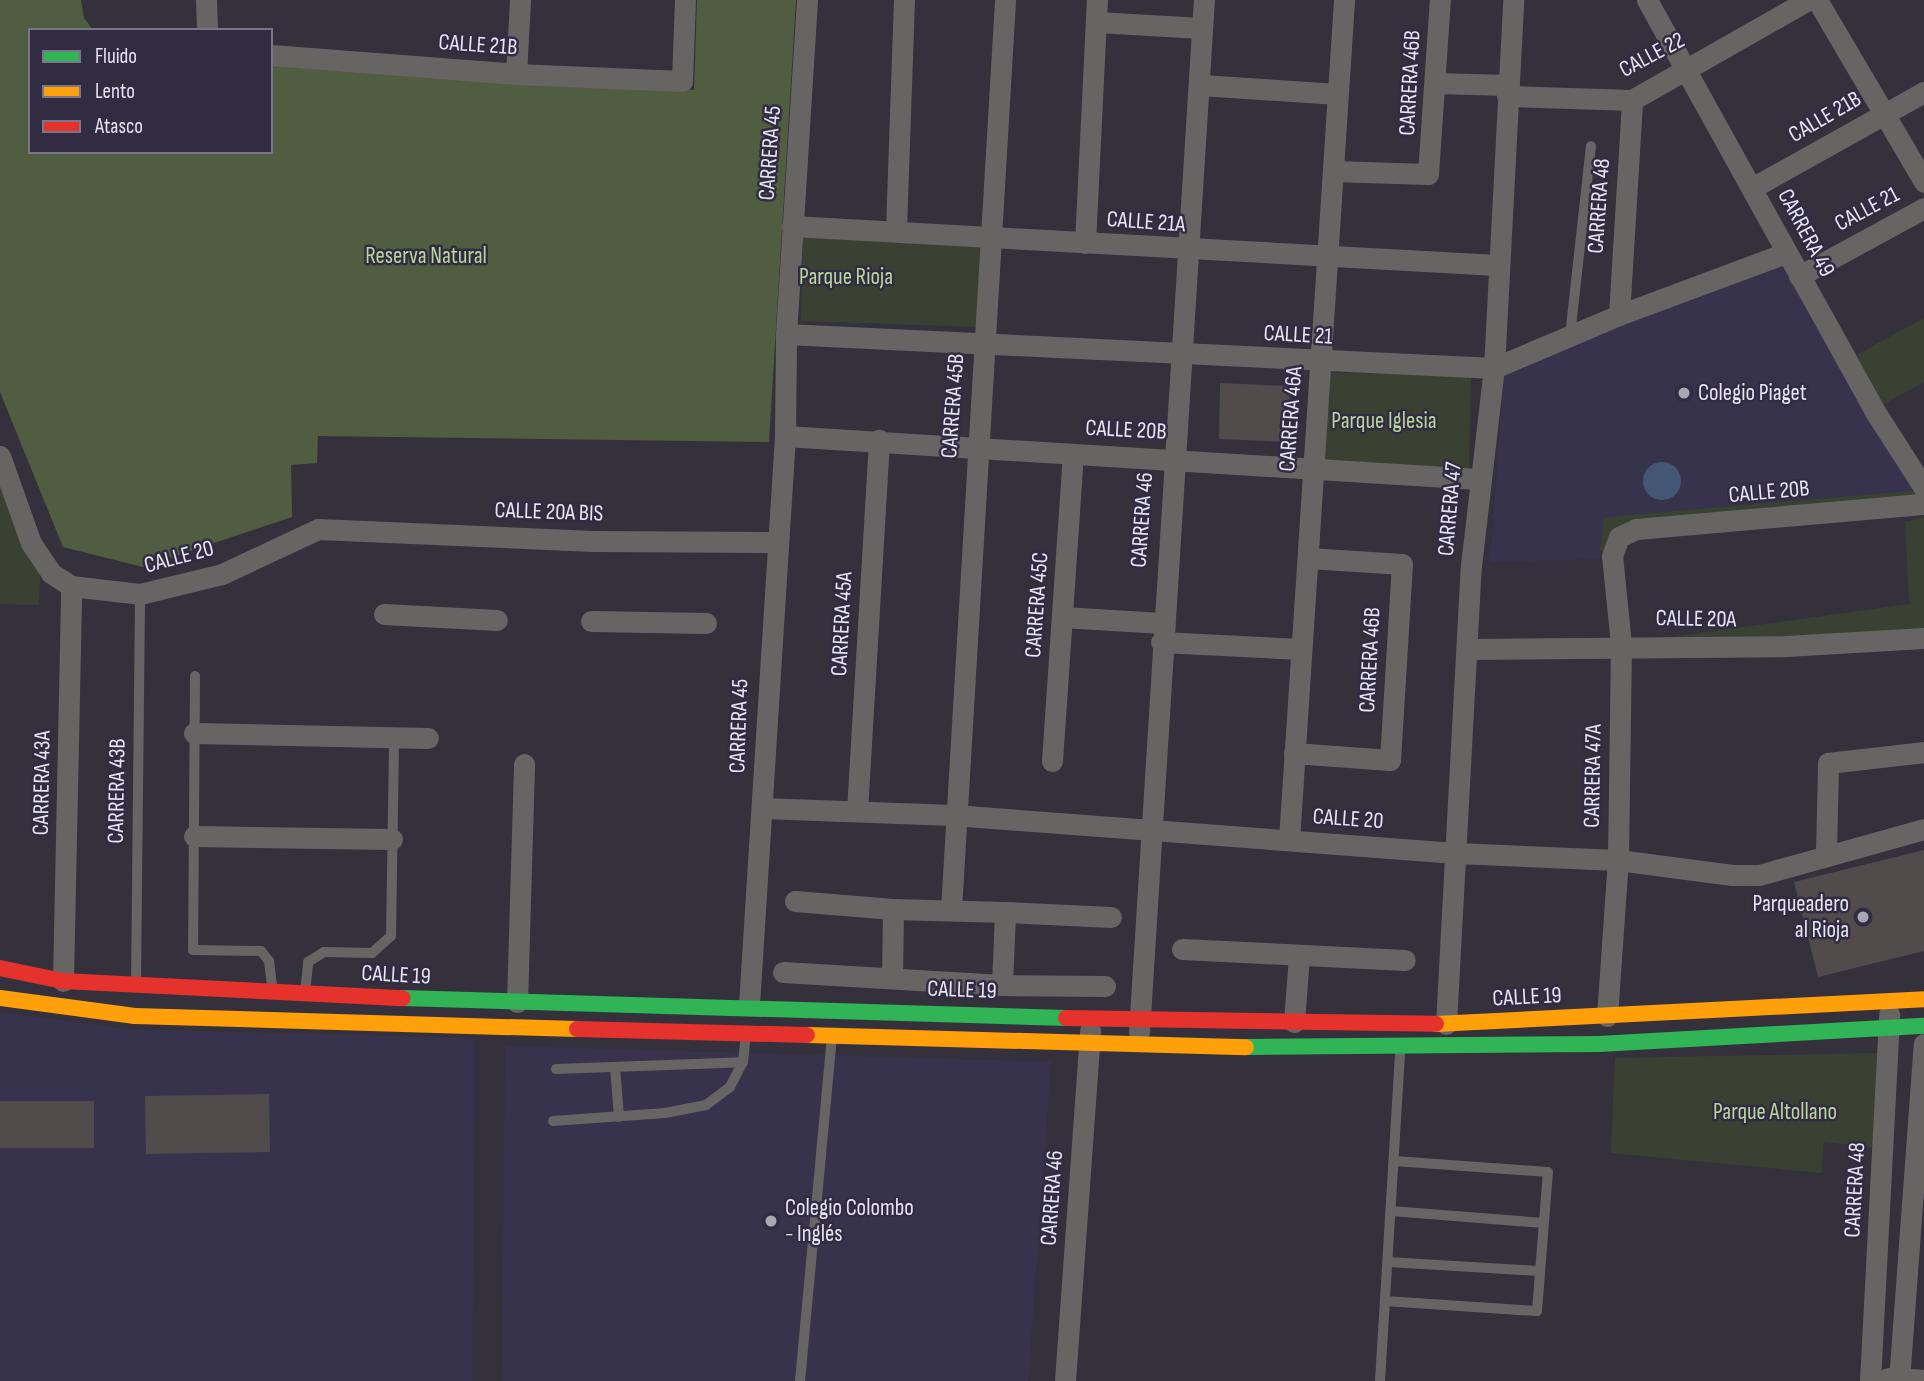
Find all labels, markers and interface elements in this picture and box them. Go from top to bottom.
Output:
street label: CALLE 22 [1615,26,1689,84]
legend [28,28,273,154]
street label: CALLE 21B [438,28,518,62]
street label: CARRERA 46B [1393,30,1427,136]
text: Fluido [95,44,137,69]
text: Lento [95,79,135,104]
street label: CALLE 21B [1784,85,1866,149]
street label: CARRERA 45 [753,105,787,201]
text: Atasco [95,114,143,139]
street label: CARRERA 48 [1582,157,1616,255]
street label: CALLE 21 [1830,181,1904,237]
street label: CARRERA 49 [1771,184,1841,282]
street label: CALLE 21A [1106,205,1186,239]
park label: Reserva Natural [365,242,487,270]
park label: Parque Rioja [799,263,893,291]
street label: CALLE 21 [1263,319,1333,351]
street label: CARRERA 45B [936,353,970,459]
street label: CARRERA 46A [1274,366,1308,472]
place label: Colegio Piaget [1698,379,1807,407]
marker: Colegio Piaget [1676,385,1692,401]
park label: Parque Iglesia [1331,407,1437,435]
street label: CALLE 20B [1085,414,1167,446]
street label: CARRERA 47 [1432,461,1468,557]
street label: CARRERA 46 [1125,471,1159,569]
street label: CALLE 20B [1727,475,1811,509]
street label: CALLE 20A BIS [494,496,604,528]
street label: CALLE 20 [141,534,217,580]
street label: CARRERA 45C [1020,551,1054,659]
street label: CARRERA 45A [825,571,859,677]
street label: CALLE 20A [1655,604,1737,634]
street label: CARRERA 46B [1353,607,1387,713]
street label: CARRERA 45 [724,678,754,774]
street label: CARRERA 47A [1578,724,1608,828]
street label: CARRERA 43A [27,730,57,836]
street label: CARRERA 43B [102,738,132,844]
street label: CALLE 20 [1312,803,1384,835]
place label: Parqueadero al Rioja [1753,890,1849,944]
marker: Parqueadero al Rioja [1855,909,1871,925]
street label: CALLE 19 [361,959,431,991]
street label: CALLE 19 [927,975,997,1005]
street label: CALLE 19 [1492,981,1562,1013]
park label: Parque Altollano [1713,1098,1837,1126]
street label: CARRERA 48 [1839,1142,1871,1238]
street label: CARRERA 46 [1035,1149,1069,1247]
place label: Colegio Colombo - Inglés [785,1194,914,1248]
marker: Colegio Colombo - Inglés [763,1213,779,1229]

